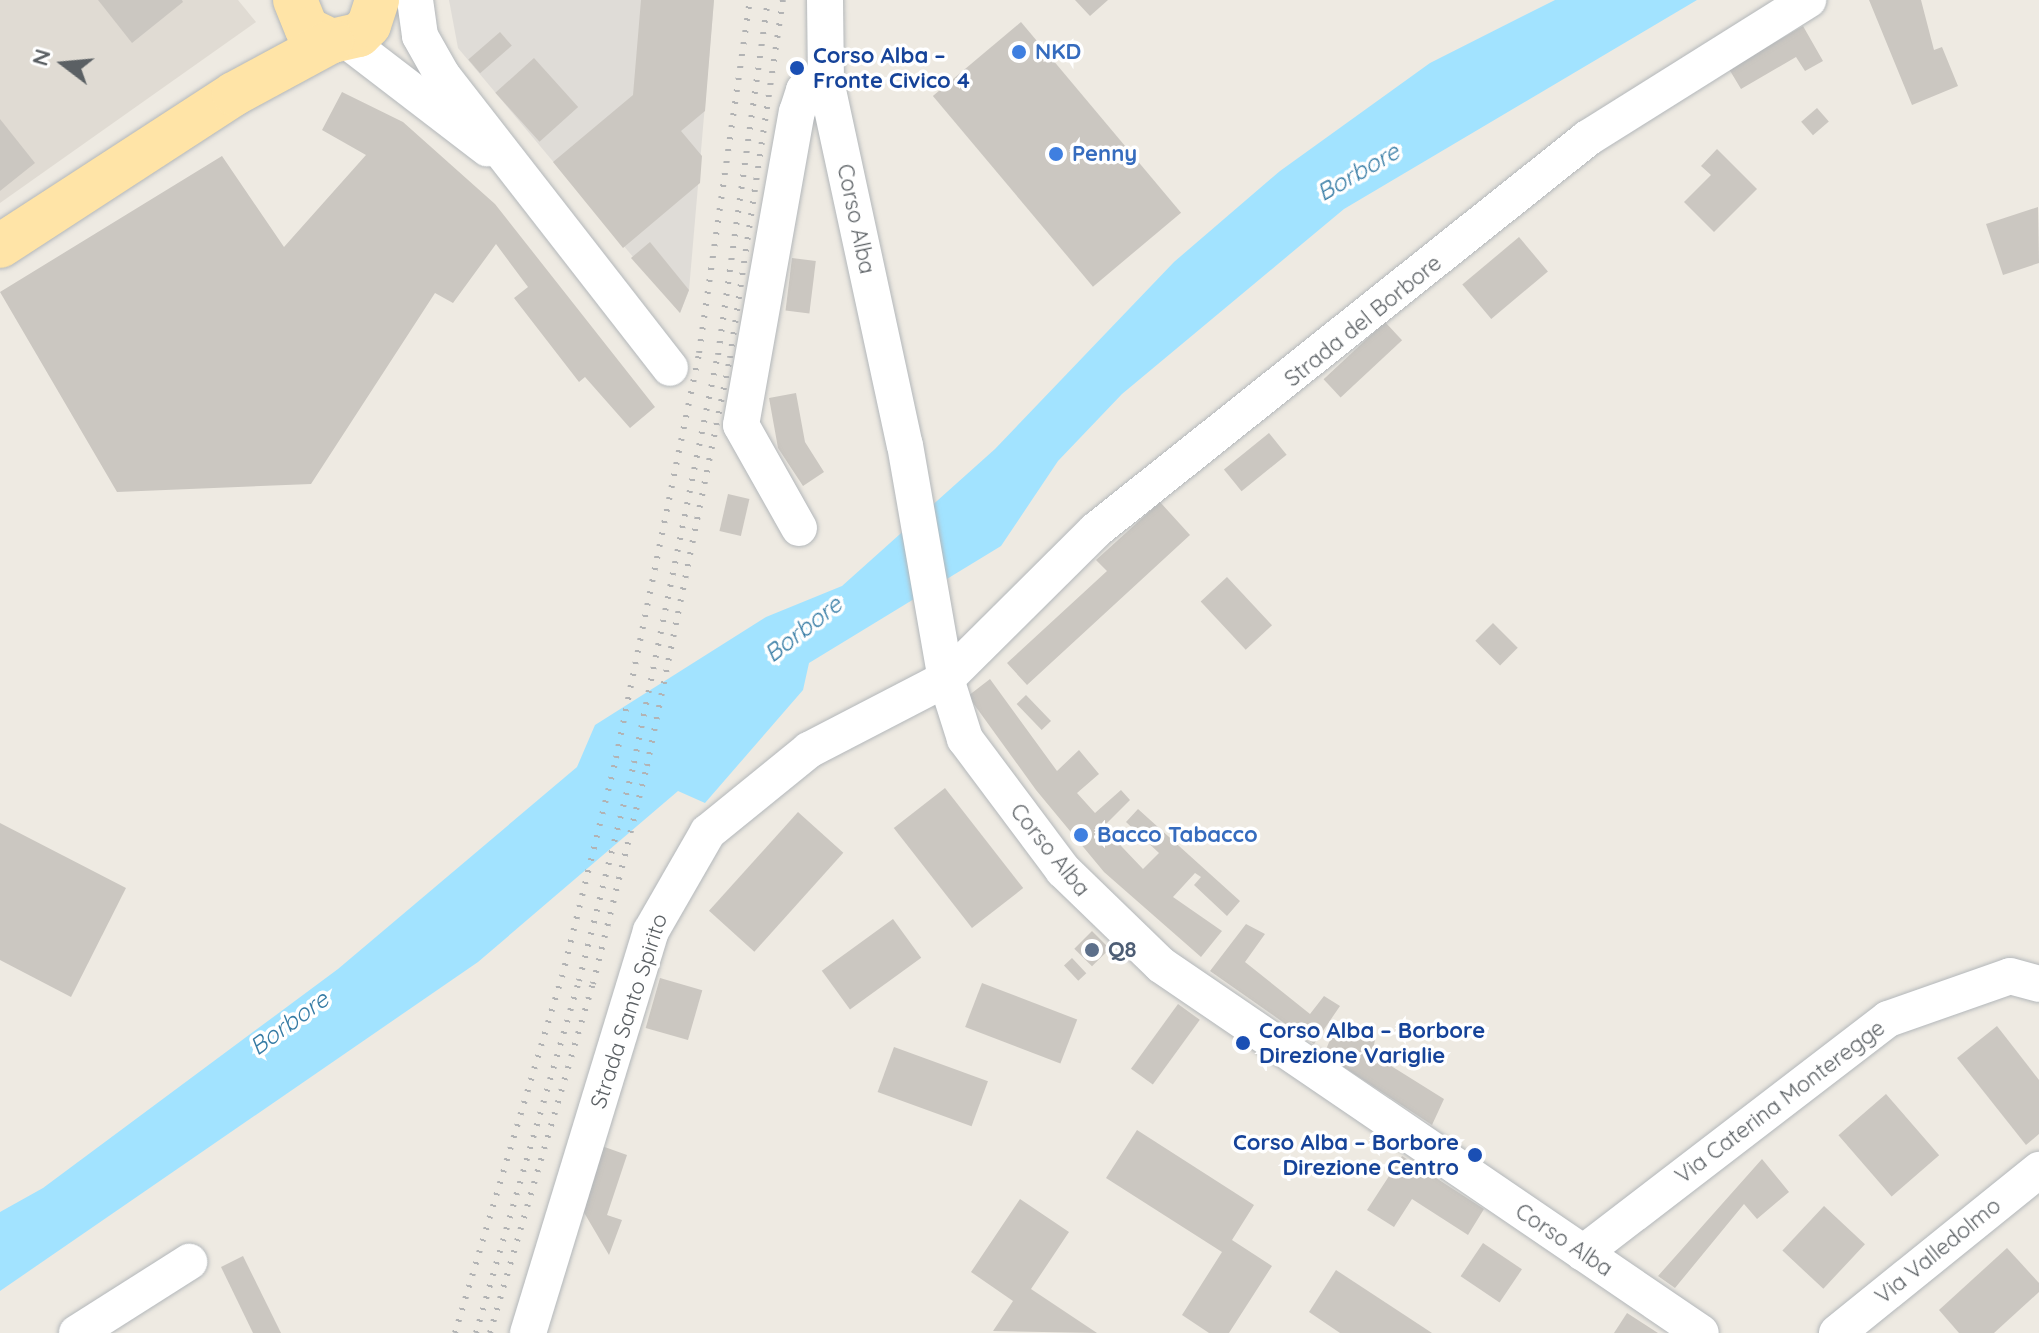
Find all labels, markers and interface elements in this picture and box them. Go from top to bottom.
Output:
north arrow [24,24,104,104]
place label: NKD [1035,39,1081,65]
place label: Corso Alba – Fronte Civico 4 [813,42,970,94]
marker: NKD [1010,43,1028,61]
text: N [25,46,57,69]
marker: Corso Alba – Fronte Civico 4 [788,59,806,77]
water label: Borbore [1312,137,1404,207]
place label: Penny [1072,141,1137,167]
marker: Penny [1047,145,1065,163]
street label: Corso Alba [831,162,881,276]
street label: Strada del Borbore [1279,250,1447,392]
water label: Borbore [758,590,848,668]
street label: Corso Alba [1005,798,1095,902]
place label: Bacco Tabacco [1097,822,1258,848]
marker: Bacco Tabacco [1072,826,1090,844]
street label: Strada Santo Spirito [585,910,673,1112]
place label: Q8 [1108,937,1137,963]
marker: Q8 [1083,941,1101,959]
water label: Borbore [244,985,334,1061]
street label: Via Caterina Monteregge [1670,1015,1890,1189]
place label: Corso Alba – Borbore Direzione Variglie [1259,1017,1485,1068]
marker: Corso Alba – Borbore Direzione Variglie [1234,1034,1252,1052]
place label: Corso Alba – Borbore Direzione Centro [1233,1129,1459,1180]
marker: Corso Alba – Borbore Direzione Centro [1466,1146,1484,1164]
street label: Via Valledolmo [1870,1192,2006,1310]
street label: Corso Alba [1510,1198,1618,1282]

